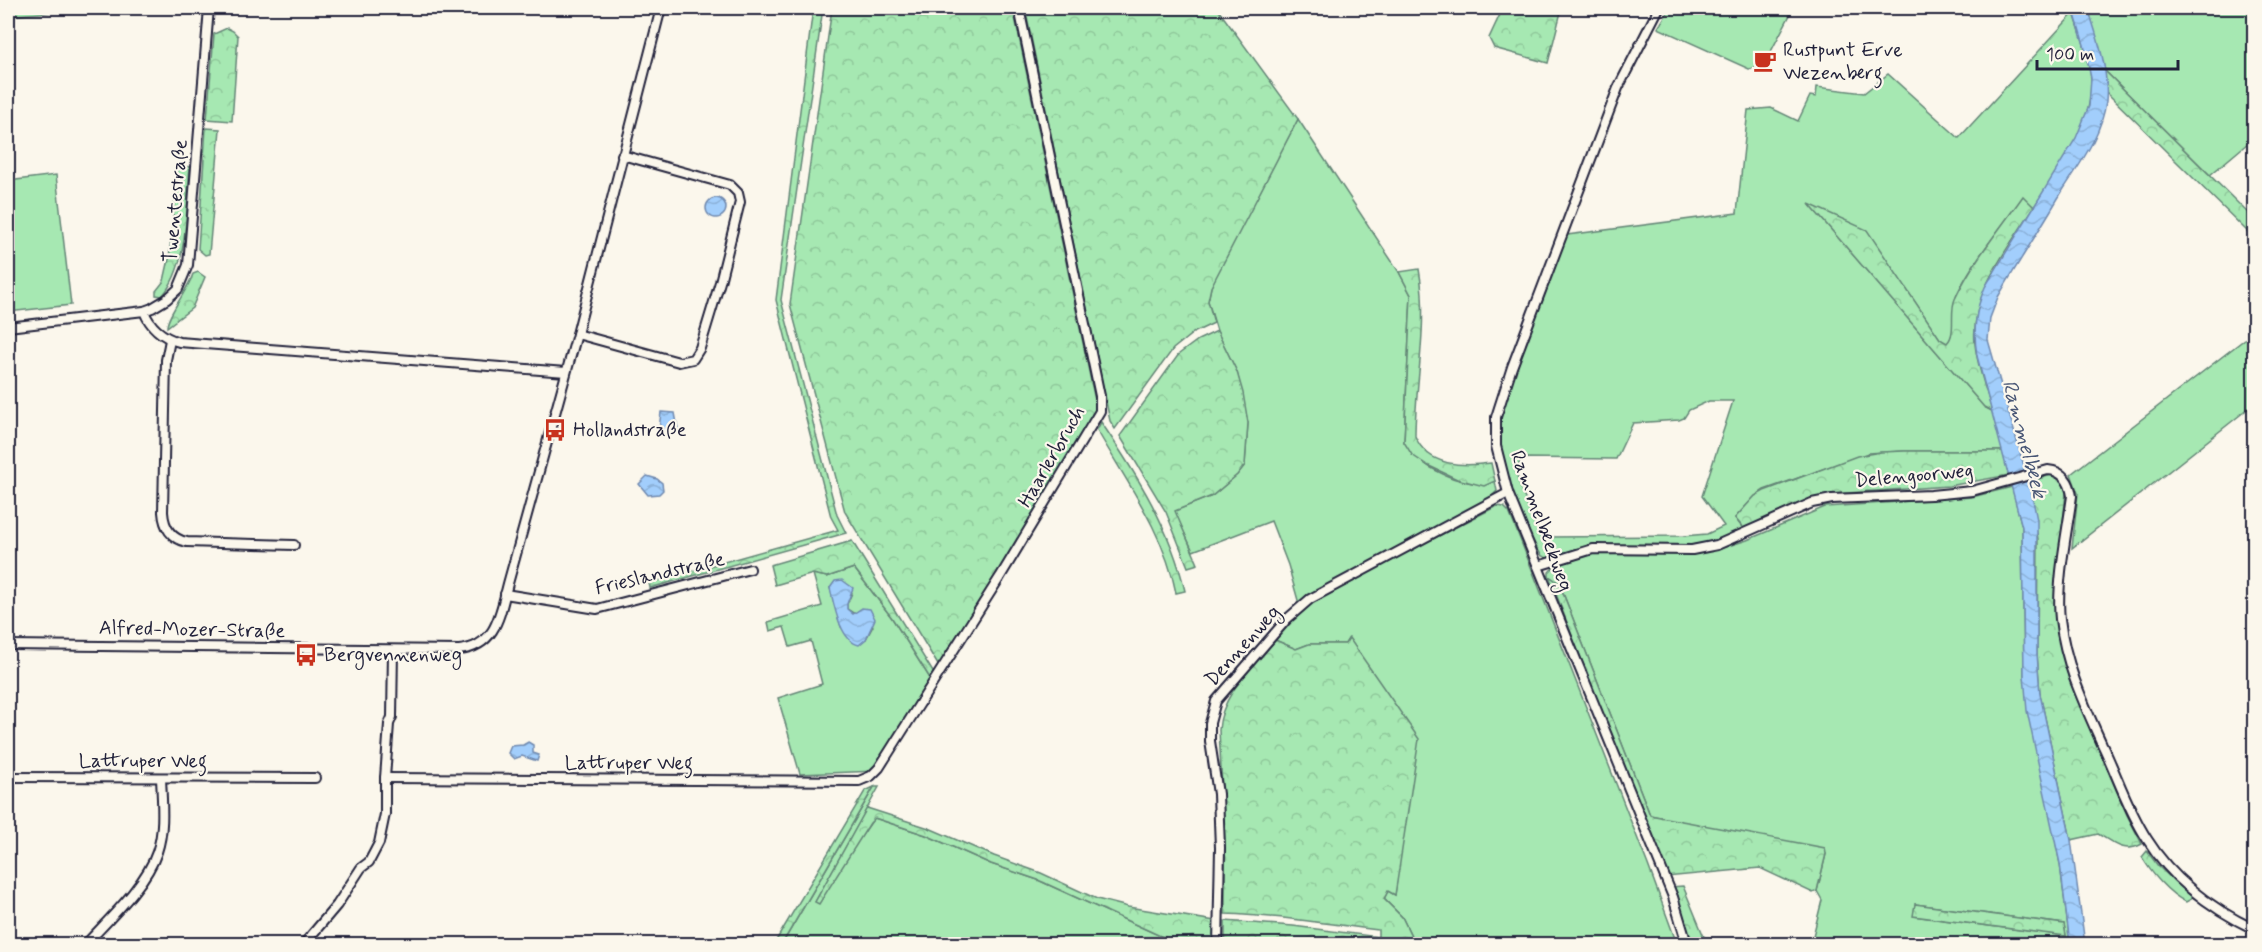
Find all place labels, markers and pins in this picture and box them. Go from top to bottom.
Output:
place label: Rustpunt Erve Wezenberg [1783,37,1903,89]
cafe icon: Rustpunt Erve Wezenberg [1752,48,1778,74]
bus stop icon: Hollandstraße [542,417,568,443]
place label: Hollandstraße [573,417,687,444]
bus stop icon: Bergvennenweg [293,642,319,668]
place label: Bergvennenweg [324,642,462,670]

